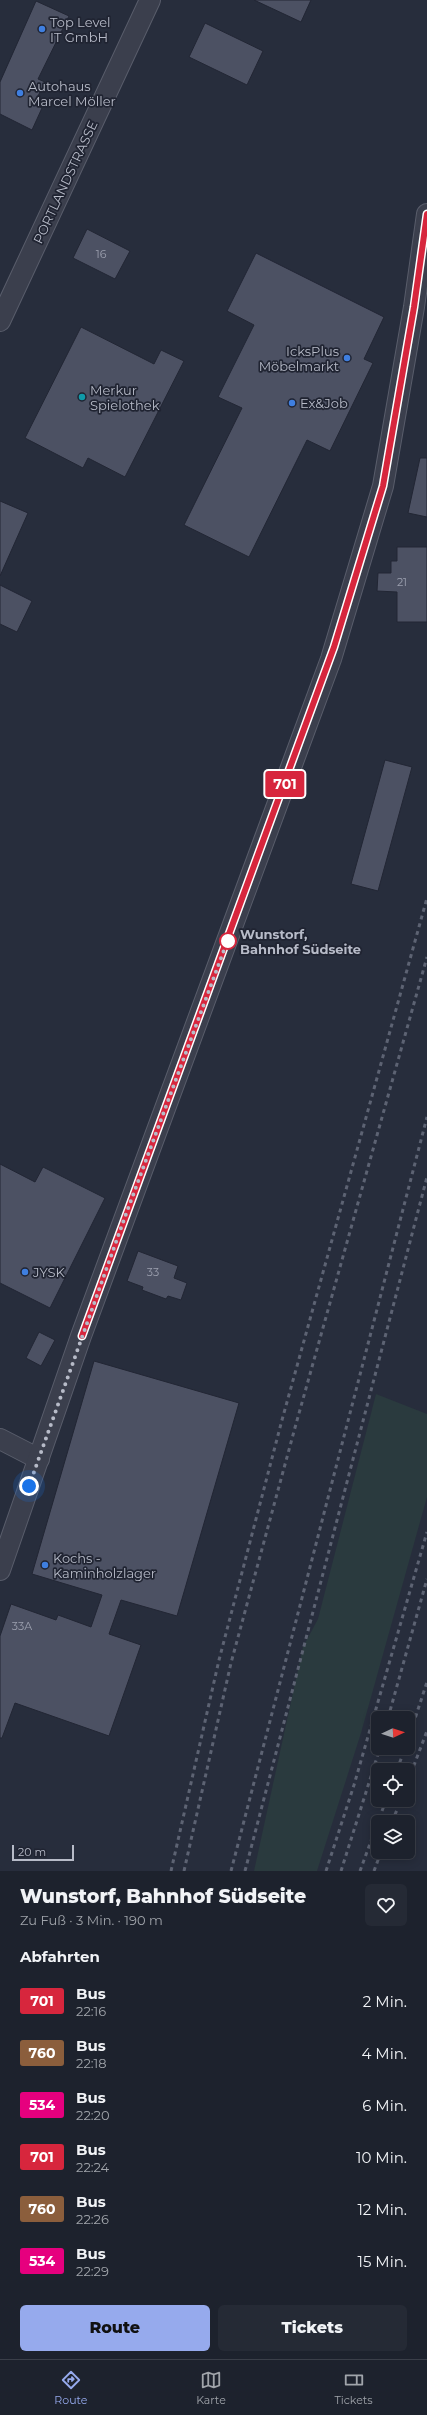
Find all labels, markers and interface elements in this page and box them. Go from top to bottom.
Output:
place label: Top Level IT GmbH [50,14,111,45]
marker: Top Level IT GmbH [37,24,47,34]
place label: Autohaus Marcel Möller [28,78,116,109]
marker: Autohaus Marcel Möller [15,88,25,98]
street label: PORTLANDSTRASSE [29,118,101,246]
house number: 16 [96,247,107,261]
place label: IcksPlus Möbelmarkt [259,343,339,374]
marker: IcksPlus Möbelmarkt [342,353,352,363]
place label: Merkur Spielothek [90,382,160,413]
marker: Merkur Spielothek [77,392,87,402]
place label: Ex&Job [300,395,348,411]
marker: Ex&Job [287,398,297,408]
house number: 21 [397,575,407,589]
line badge: 701 [262,771,308,797]
text: 701 [273,775,297,793]
place label: Wunstorf, Bahnhof Südseite [240,926,361,957]
marker: Wunstorf, Bahnhof Südseite [219,932,237,950]
place label: JYSK [32,1264,65,1280]
house number: 33 [147,1265,159,1279]
marker: JYSK [20,1267,30,1277]
your location [19,1476,39,1496]
place label: Kochs - Kaminholzlager [53,1550,156,1581]
marker: Kochs - Kaminholzlager [40,1560,50,1570]
house number: 33A [12,1619,32,1633]
north arrow [371,1711,415,1755]
map controls [371,1711,415,1859]
button: locate [371,1763,415,1807]
button: layers [371,1815,415,1859]
scale bar [12,1843,74,1862]
text: 20 m [18,1845,46,1859]
button: heart [365,1884,407,1926]
text: Wunstorf, Bahnhof Südseite [20,1885,306,1908]
text: Zu Fuß · 3 Min. · 190 m [20,1912,163,1928]
text: Abfahrten [20,1947,100,1966]
text: Bus [76,1984,106,2003]
text: 701 [30,1992,54,2010]
text: 2 Min. [363,1992,407,2011]
text: 22:16 [76,2003,106,2019]
text: Bus [76,2036,106,2055]
text: 760 [29,2044,55,2062]
text: 4 Min. [361,2044,407,2063]
text: 22:18 [76,2055,107,2071]
text: Bus [76,2088,106,2107]
text: 534 [29,2096,55,2114]
text: 6 Min. [362,2096,407,2115]
text: 22:20 [76,2107,110,2123]
text: Bus [76,2140,106,2159]
text: 701 [30,2148,54,2166]
text: 10 Min. [356,2148,407,2167]
text: 22:24 [76,2159,109,2175]
text: Bus [76,2192,106,2211]
text: 760 [29,2200,55,2218]
text: 12 Min. [357,2200,407,2219]
text: 22:26 [76,2211,109,2227]
text: Bus [76,2244,106,2263]
text: 534 [29,2252,55,2270]
text: 15 Min. [357,2252,407,2271]
text: 22:29 [76,2263,109,2279]
button: Route [20,2305,210,2351]
button: Tickets [218,2305,407,2351]
tab: Route [54,2369,87,2407]
tab: Karte [196,2369,226,2407]
tab: Tickets [334,2369,373,2407]

